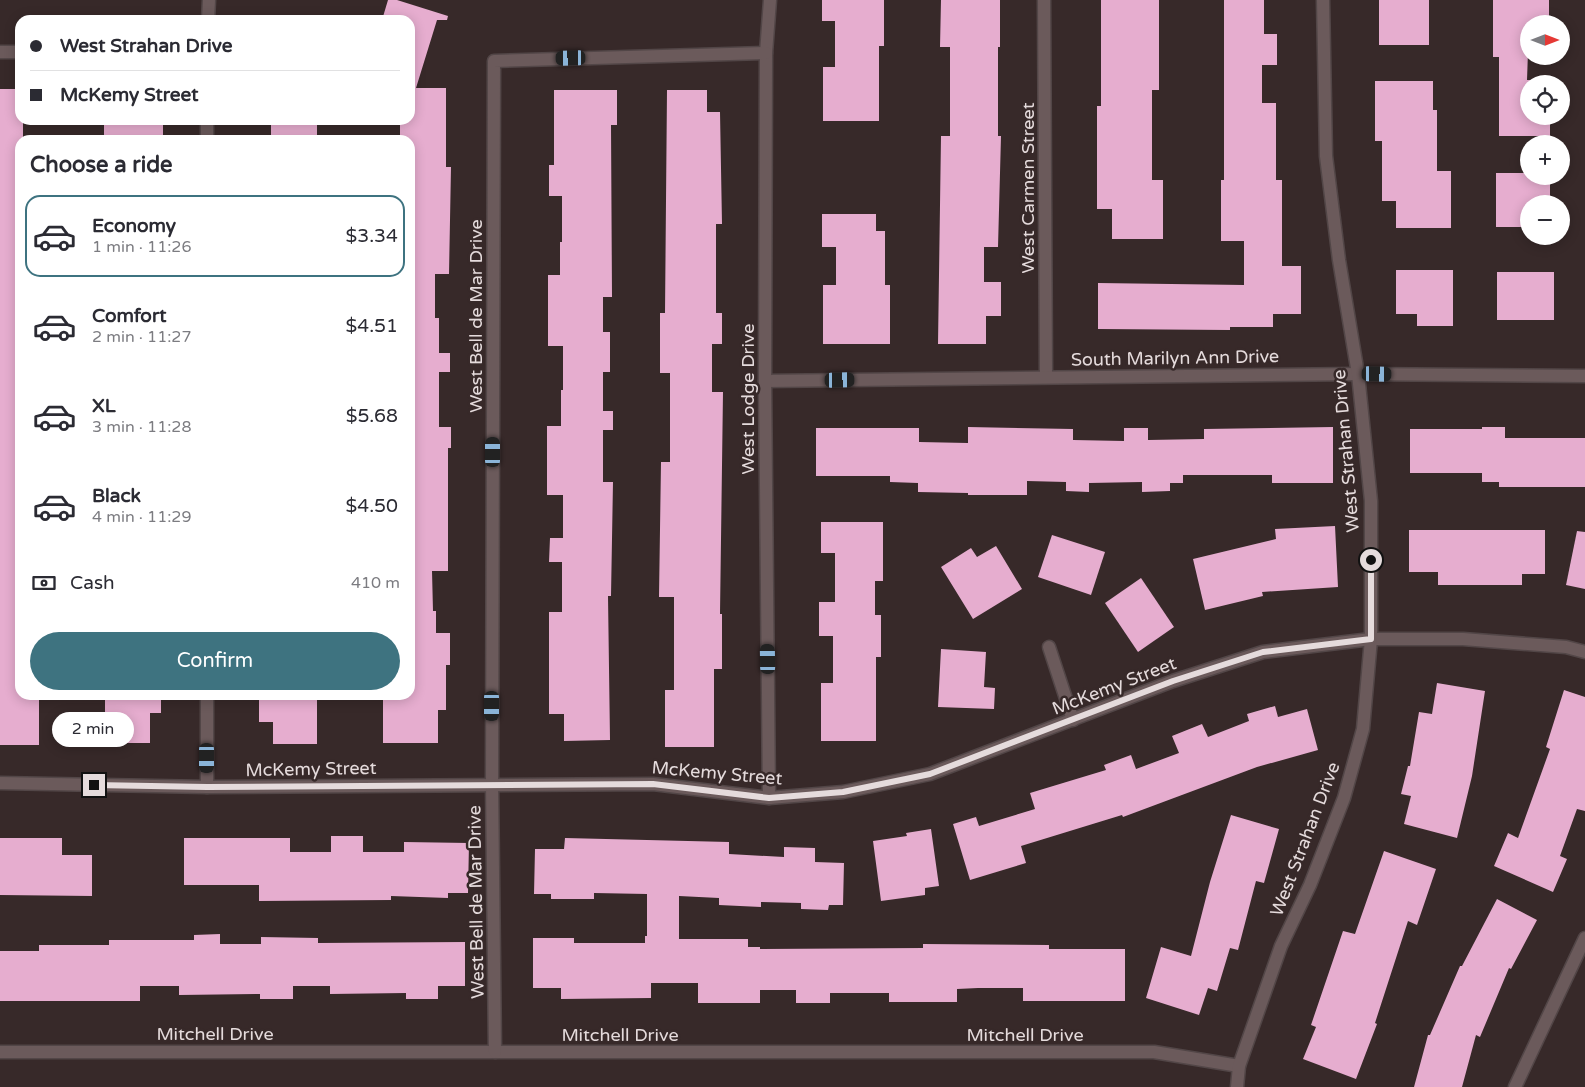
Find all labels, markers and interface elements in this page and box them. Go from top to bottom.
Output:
north arrow [1520,15,1570,65]
map controls [1520,15,1570,245]
text: West Strahan Drive [60,35,232,57]
car [555,50,586,66]
button: locate [1520,75,1570,125]
text: McKemy Street [60,84,198,106]
street label: West Carmen Street [1017,102,1039,274]
button: + [1520,135,1570,185]
text: Choose a ride [30,152,173,178]
button: − [1520,195,1570,245]
icon: car [32,214,77,259]
text: Economy [92,215,176,237]
street label: West Bell de Mar Drive [465,219,487,413]
text: $3.34 [346,225,398,247]
text: 1 min · 11:26 [92,237,191,257]
icon: car [32,304,77,349]
text: Comfort [92,305,166,327]
text: $4.51 [346,315,398,337]
street label: West Lodge Drive [737,324,759,474]
text: 2 min · 11:27 [92,327,191,347]
street label: South Marilyn Ann Drive [1071,345,1279,371]
car [1361,366,1392,382]
street label: West Strahan Drive [1328,369,1364,533]
car [824,372,855,388]
icon: car [32,394,77,439]
text: XL [92,395,116,417]
text: $5.68 [346,405,398,427]
text: 3 min · 11:28 [92,417,191,437]
car [485,437,500,467]
icon: car [32,484,77,529]
text: Black [92,485,141,507]
text: $4.50 [346,495,398,517]
text: 4 min · 11:29 [92,507,191,527]
route start [1360,549,1382,571]
icon: cash [30,569,58,597]
text: Cash [70,572,115,594]
text: 410 m [351,573,400,593]
button: Confirm [30,632,400,690]
car [760,644,775,674]
street label: McKemy Street [1049,652,1179,720]
car [484,691,499,721]
callout: 2 min [53,712,135,748]
text: 2 min [72,719,114,739]
car [199,743,214,773]
street label: McKemy Street [651,756,783,790]
street label: McKemy Street [245,757,377,781]
street label: West Strahan Drive [1265,759,1345,919]
route end [83,774,105,796]
street label: West Bell de Mar Drive [463,805,489,999]
street label: Mitchell Drive [156,1023,274,1045]
street label: Mitchell Drive [561,1024,679,1046]
street label: Mitchell Drive [966,1024,1084,1046]

